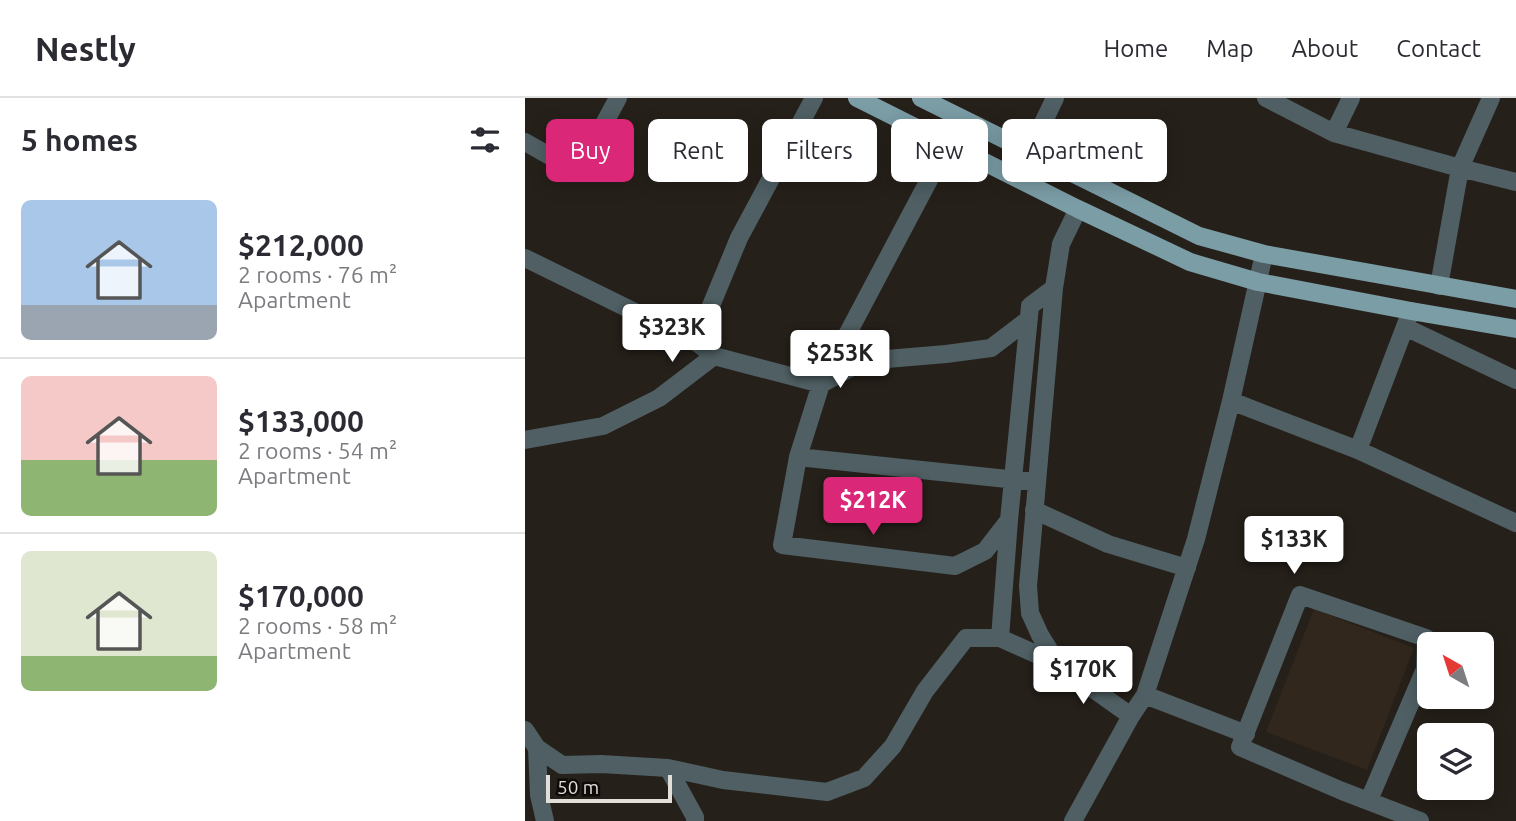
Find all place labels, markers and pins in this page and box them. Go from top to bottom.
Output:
pin: $323K [623,304,721,364]
pin: $253K [791,330,889,390]
pin: $212K [824,478,922,537]
pin: $133K [1245,517,1343,576]
pin: $170K [1034,646,1132,706]

